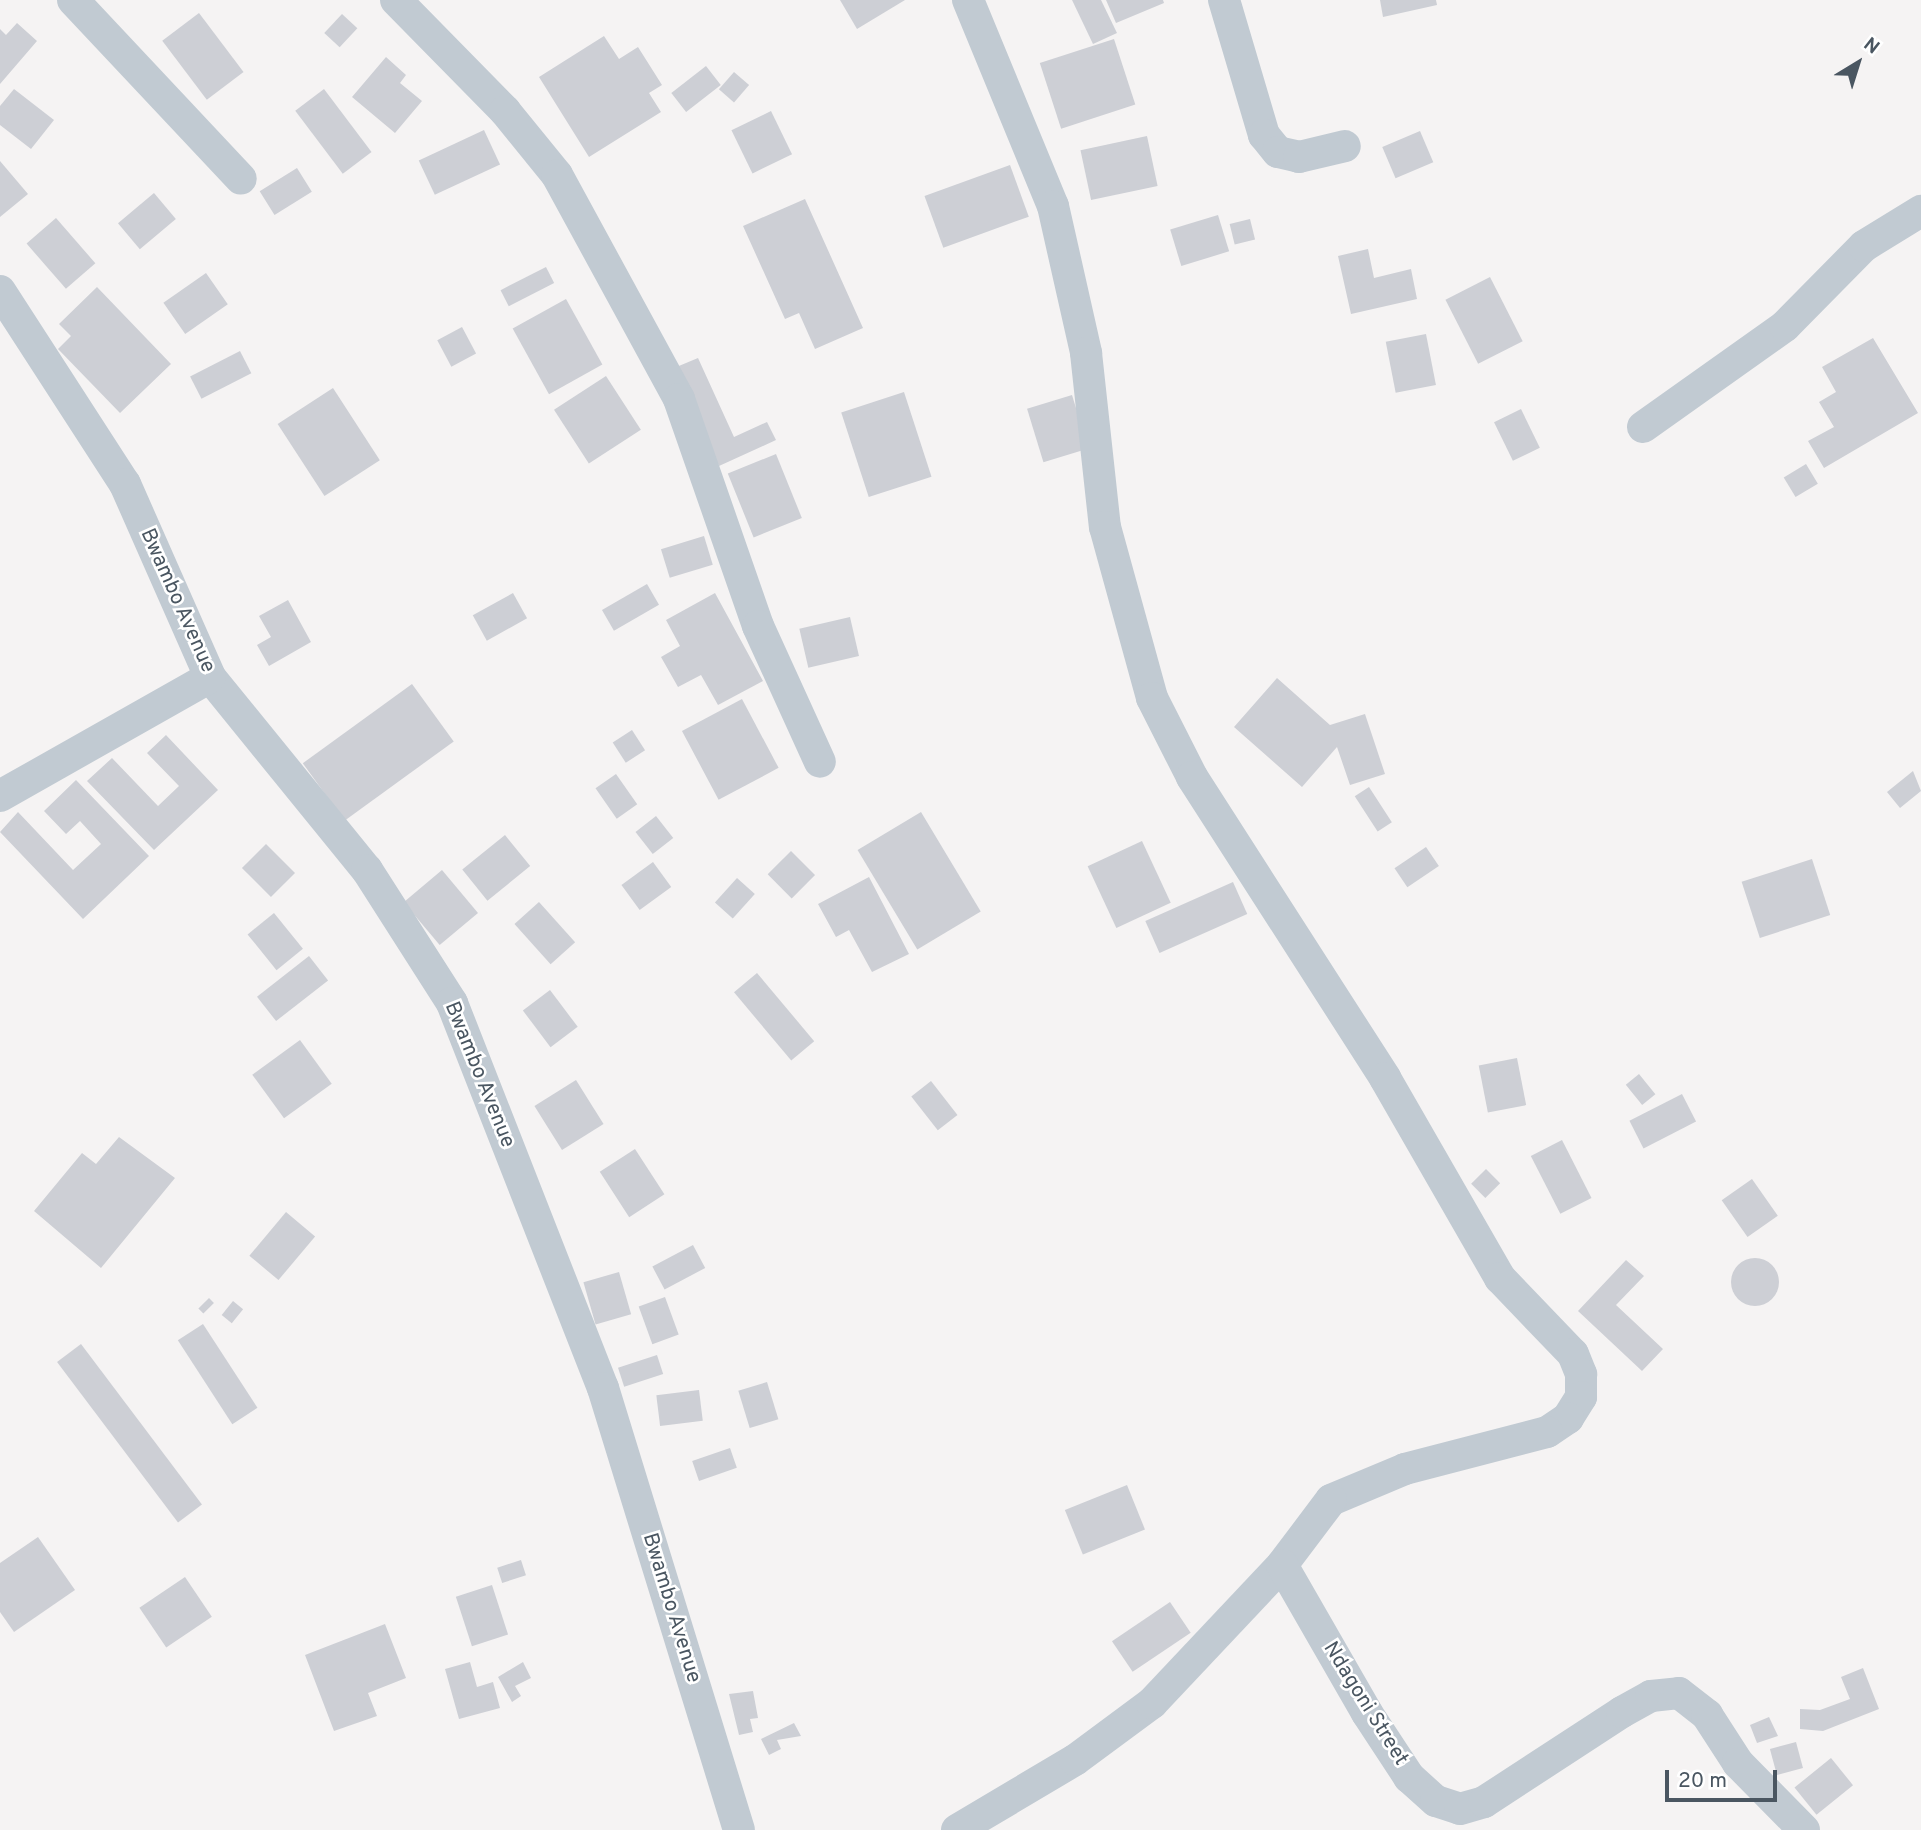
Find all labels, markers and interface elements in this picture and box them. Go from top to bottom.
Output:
north arrow [1823,28,1893,98]
text: N [1858,33,1884,60]
street label: Bwambo Avenue [134,525,220,677]
street label: Bwambo Avenue [438,998,520,1152]
street label: Bwambo Avenue [636,1530,706,1686]
street label: Ndagoni Street [1317,1637,1413,1771]
scale bar [1669,1756,1781,1800]
text: 20 m [1678,1768,1727,1795]

